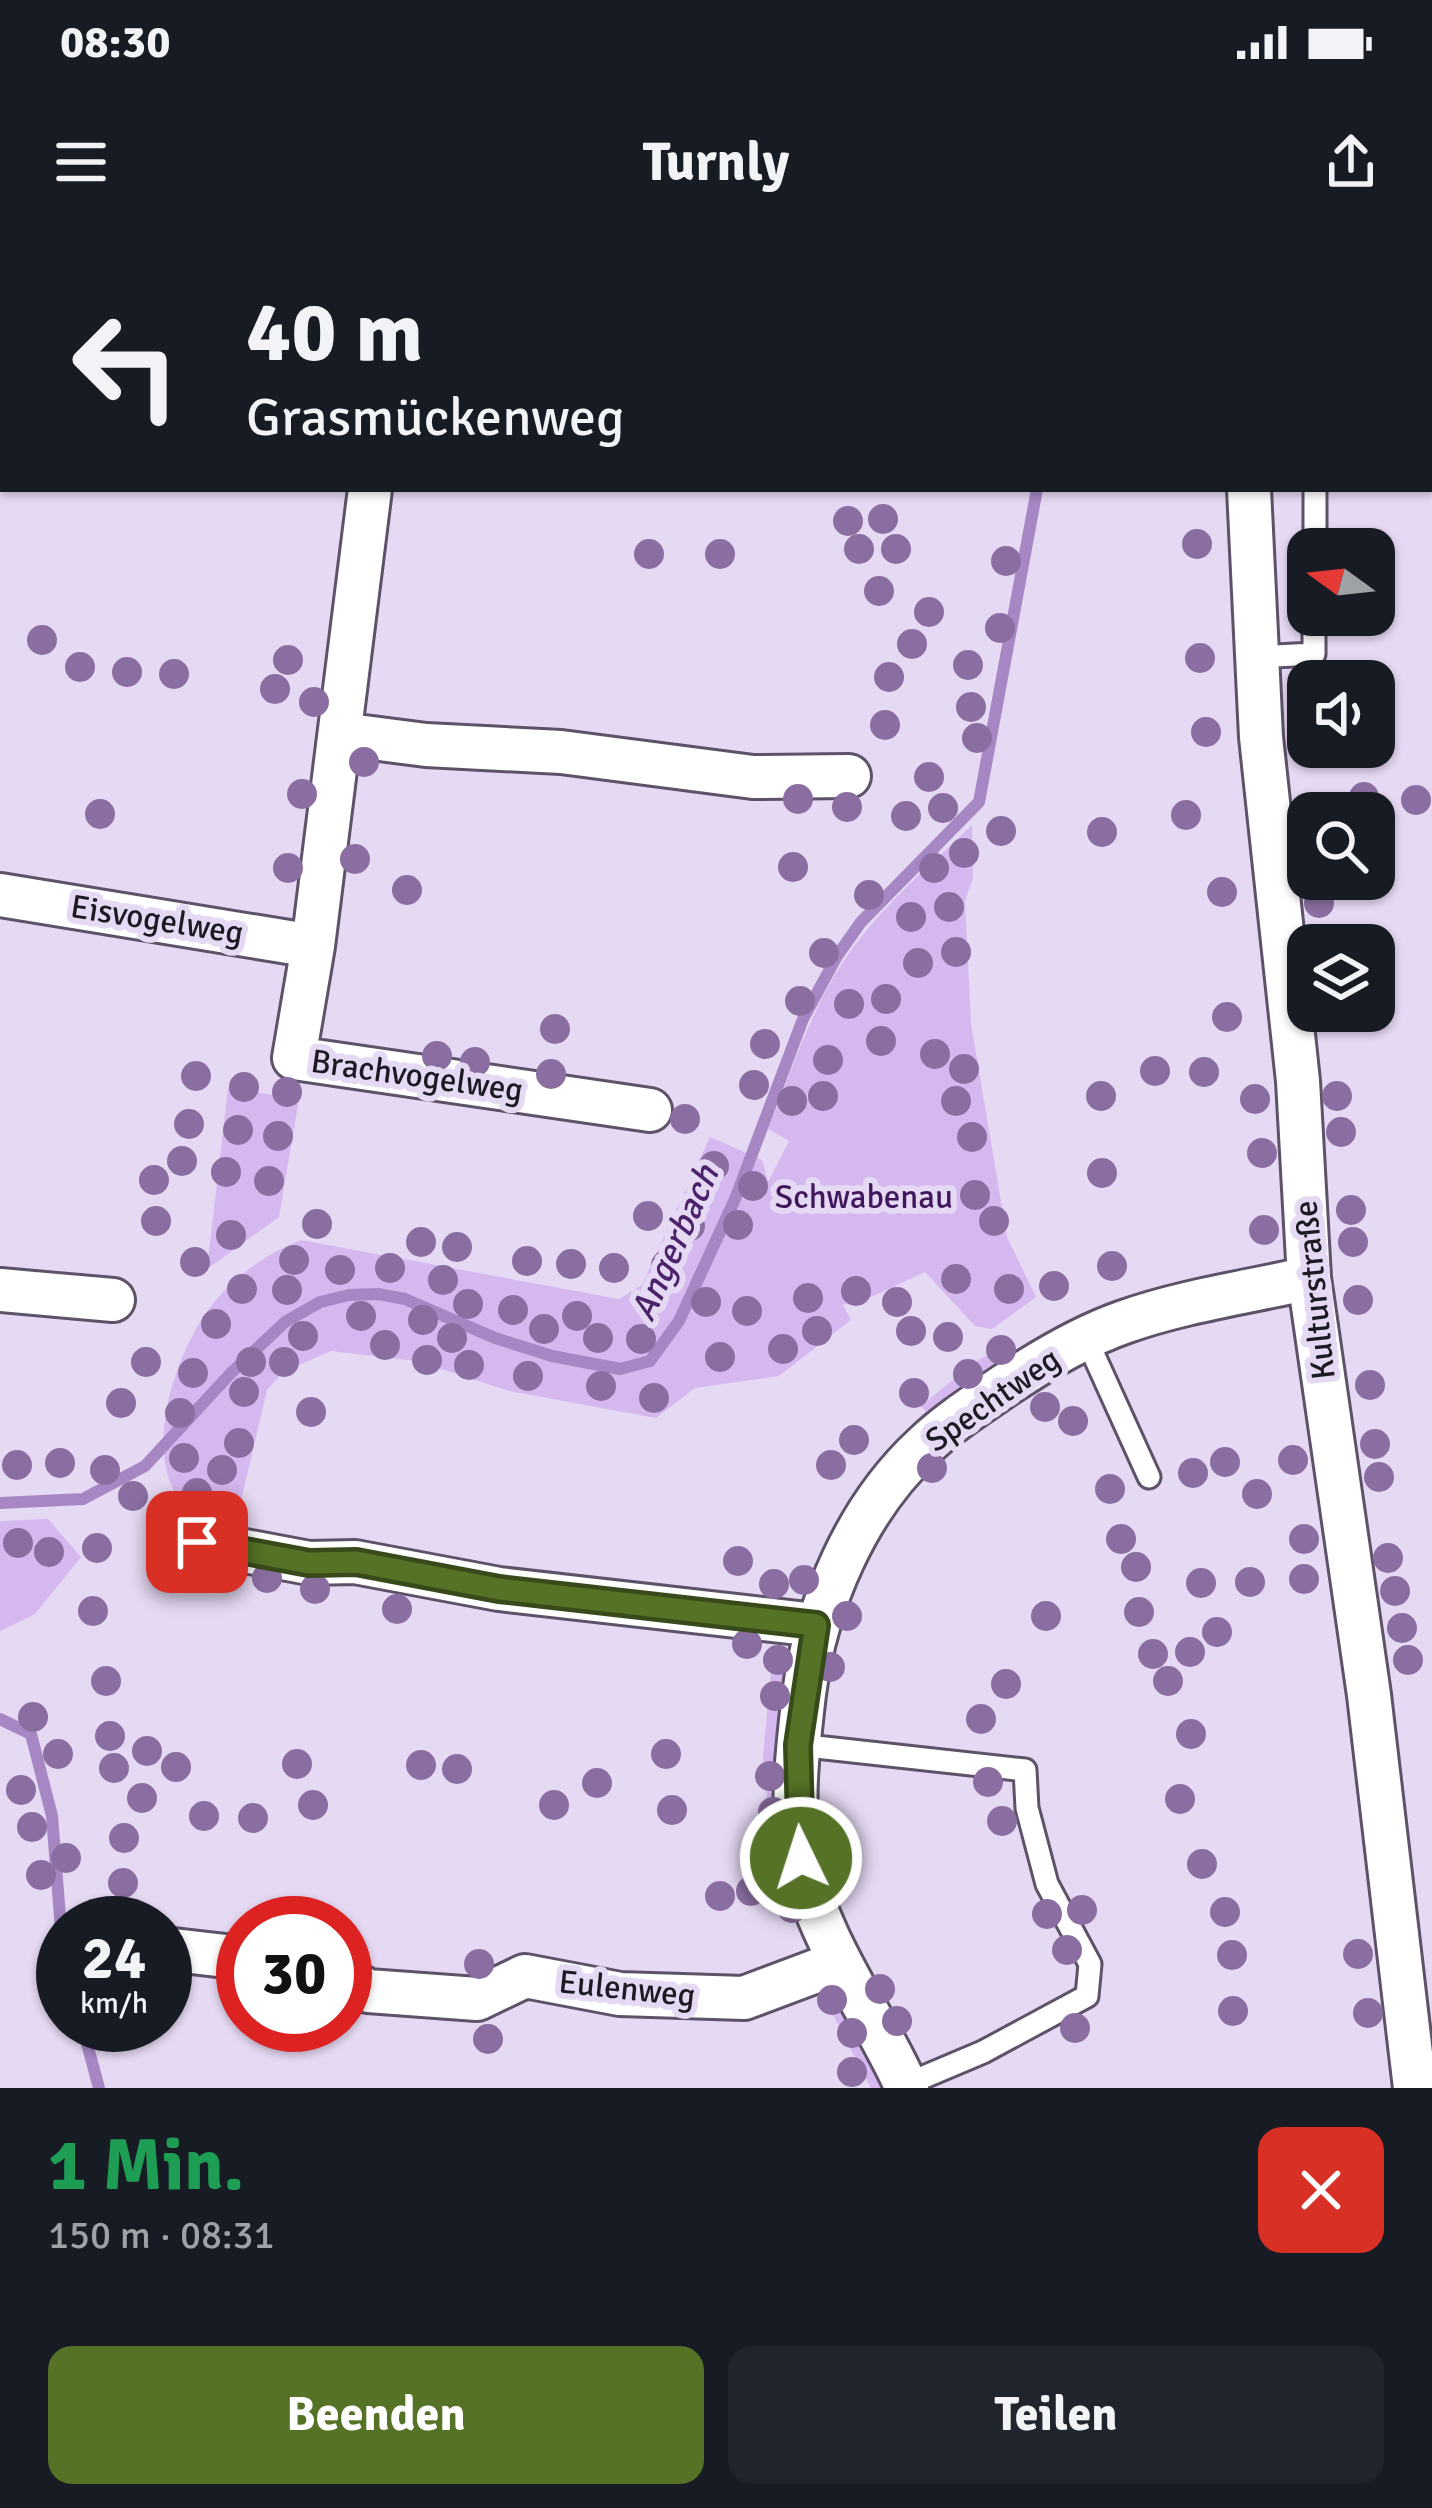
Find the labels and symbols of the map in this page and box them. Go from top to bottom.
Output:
north arrow [1287,528,1395,636]
street label: Eisvogelweg [68,886,246,954]
street label: Brachvogelweg [308,1041,526,1111]
water label: Angerbach [621,1157,730,1328]
park label: Schwabenau [775,1177,953,1218]
street label: Kulturstraße [1285,1198,1345,1382]
street label: Spechtweg [918,1339,1068,1461]
pin [146,1491,248,1593]
position arrow [738,1795,864,1921]
speed limit sign: 30 [216,1896,372,2052]
street label: Eulenweg [557,1961,697,2017]

